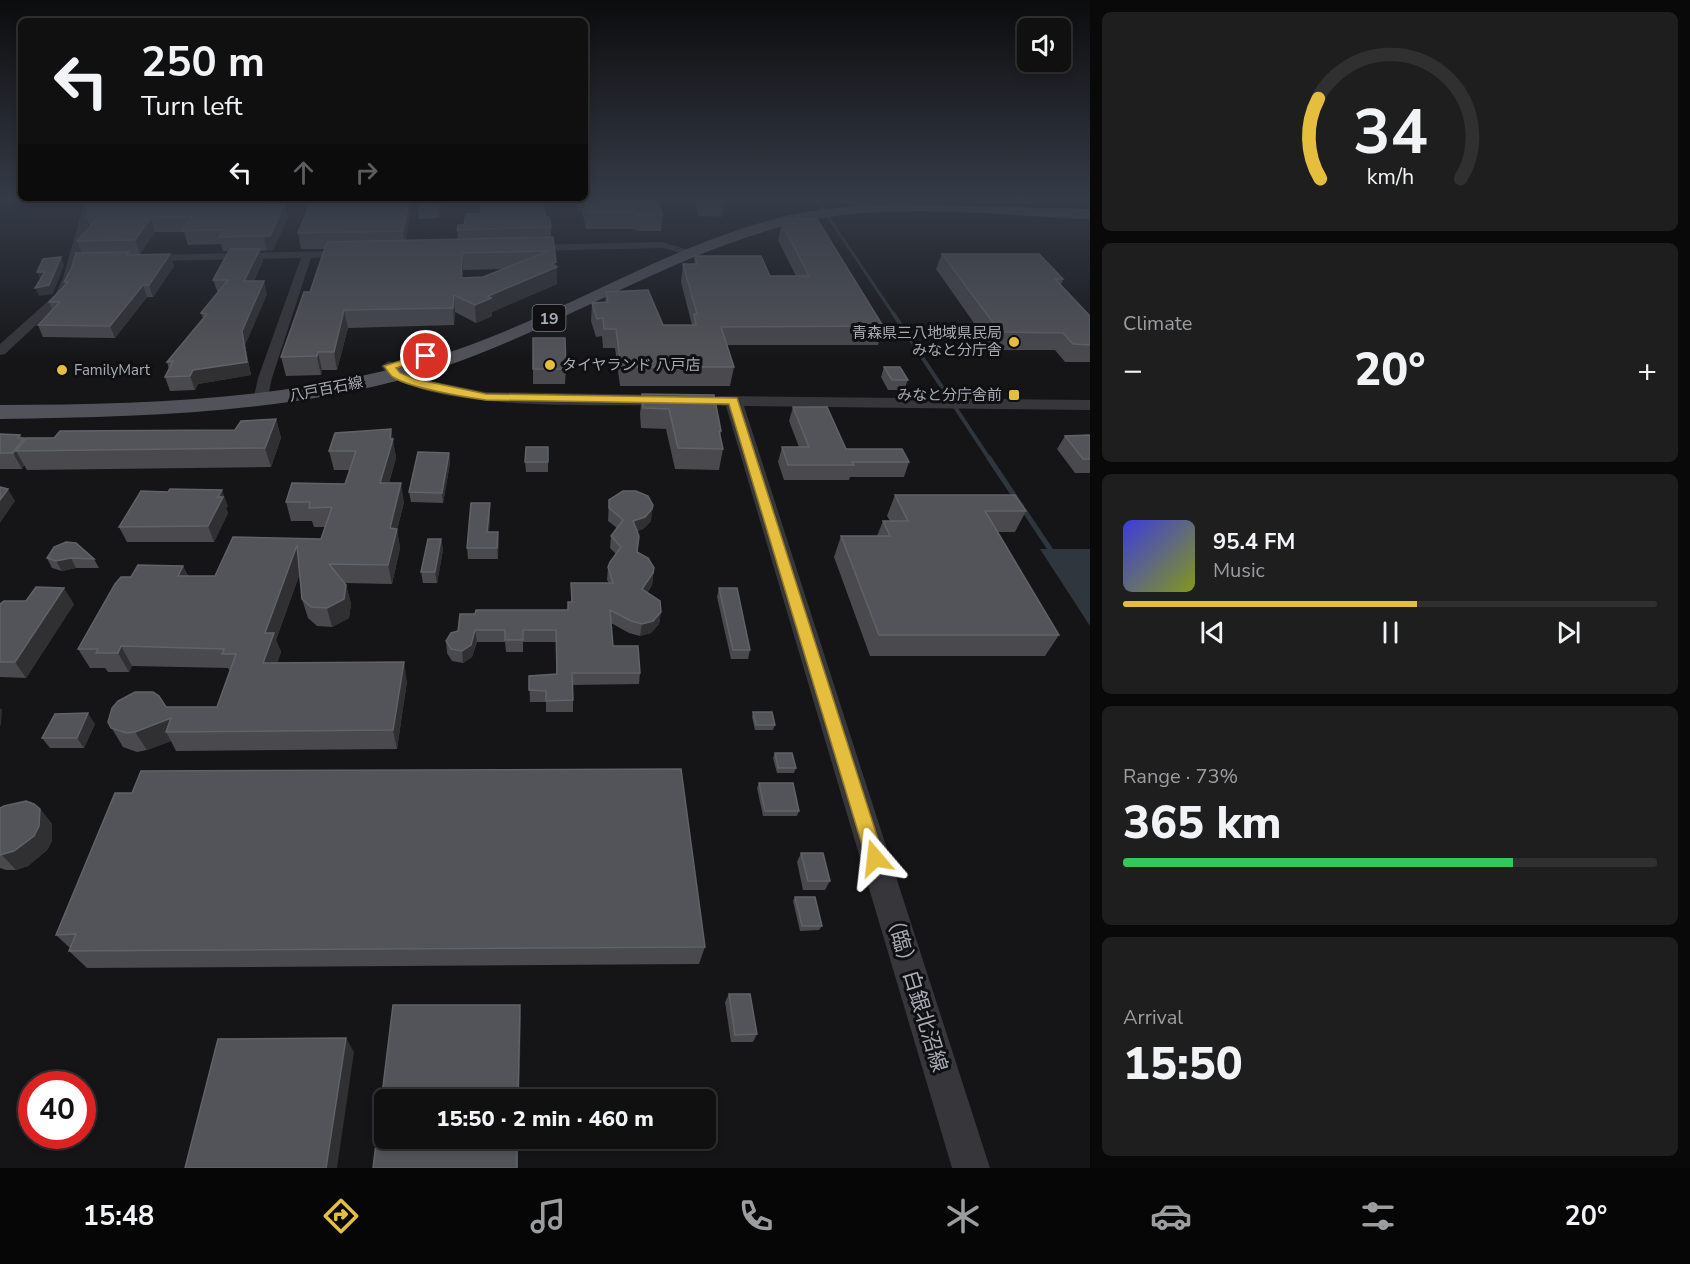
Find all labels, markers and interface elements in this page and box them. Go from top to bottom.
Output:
map controls [1017,18,1071,72]
button: sound [1017,18,1071,72]
text: 250 m [141,34,265,91]
icon: left [42,42,120,120]
text: Turn left [141,88,242,125]
text: 34 [1353,90,1427,175]
icon: left [224,156,257,189]
icon: ahead [287,156,320,189]
icon: right [350,156,383,189]
text: km/h [1366,162,1414,192]
road number: 19 [532,305,566,331]
text: Climate [1123,310,1192,337]
place label: 青森県三八地域県民局 みなと分庁舎 [852,323,1002,360]
pin [400,330,451,381]
marker: 青森県三八地域県民局 みなと分庁舎 [1007,335,1021,349]
icon: arrive [409,339,442,372]
text: 20° [1354,340,1426,401]
text: − [1123,348,1143,393]
text: + [1637,348,1657,393]
place label: タイヤランド 八戸店 [562,355,700,375]
marker: タイヤランド 八戸店 [543,358,557,372]
place label: FamilyMart [74,360,151,380]
marker: FamilyMart [55,363,69,377]
street label: 八戸百石線 [287,372,365,406]
place label: みなと分庁舎前 [897,385,1002,405]
marker: みなと分庁舎前 [1007,388,1021,402]
text: 95.4 FM [1213,527,1295,557]
text: Music [1213,557,1265,584]
icon: previous [1196,616,1229,649]
icon: pause [1374,616,1407,649]
icon: next [1552,616,1585,649]
text: Range · 73% [1123,763,1238,790]
text: 365 km [1123,793,1282,854]
position arrow [843,826,907,890]
street label: （臨）白銀北沼線 [878,907,954,1075]
text: Arrival [1123,1004,1183,1031]
text: 15:50 [1123,1034,1243,1095]
speed limit sign: 40 [18,1071,96,1149]
text: 15:50 · 2 min · 460 m [436,1104,654,1134]
icon: directions [320,1195,362,1237]
icon: music [527,1195,569,1237]
icon: phone [735,1195,777,1237]
icon: climate [942,1195,984,1237]
icon: car [1150,1195,1192,1237]
icon: filters [1357,1195,1399,1237]
text: 15:48 [83,1198,154,1235]
text: 20° [1565,1198,1607,1235]

